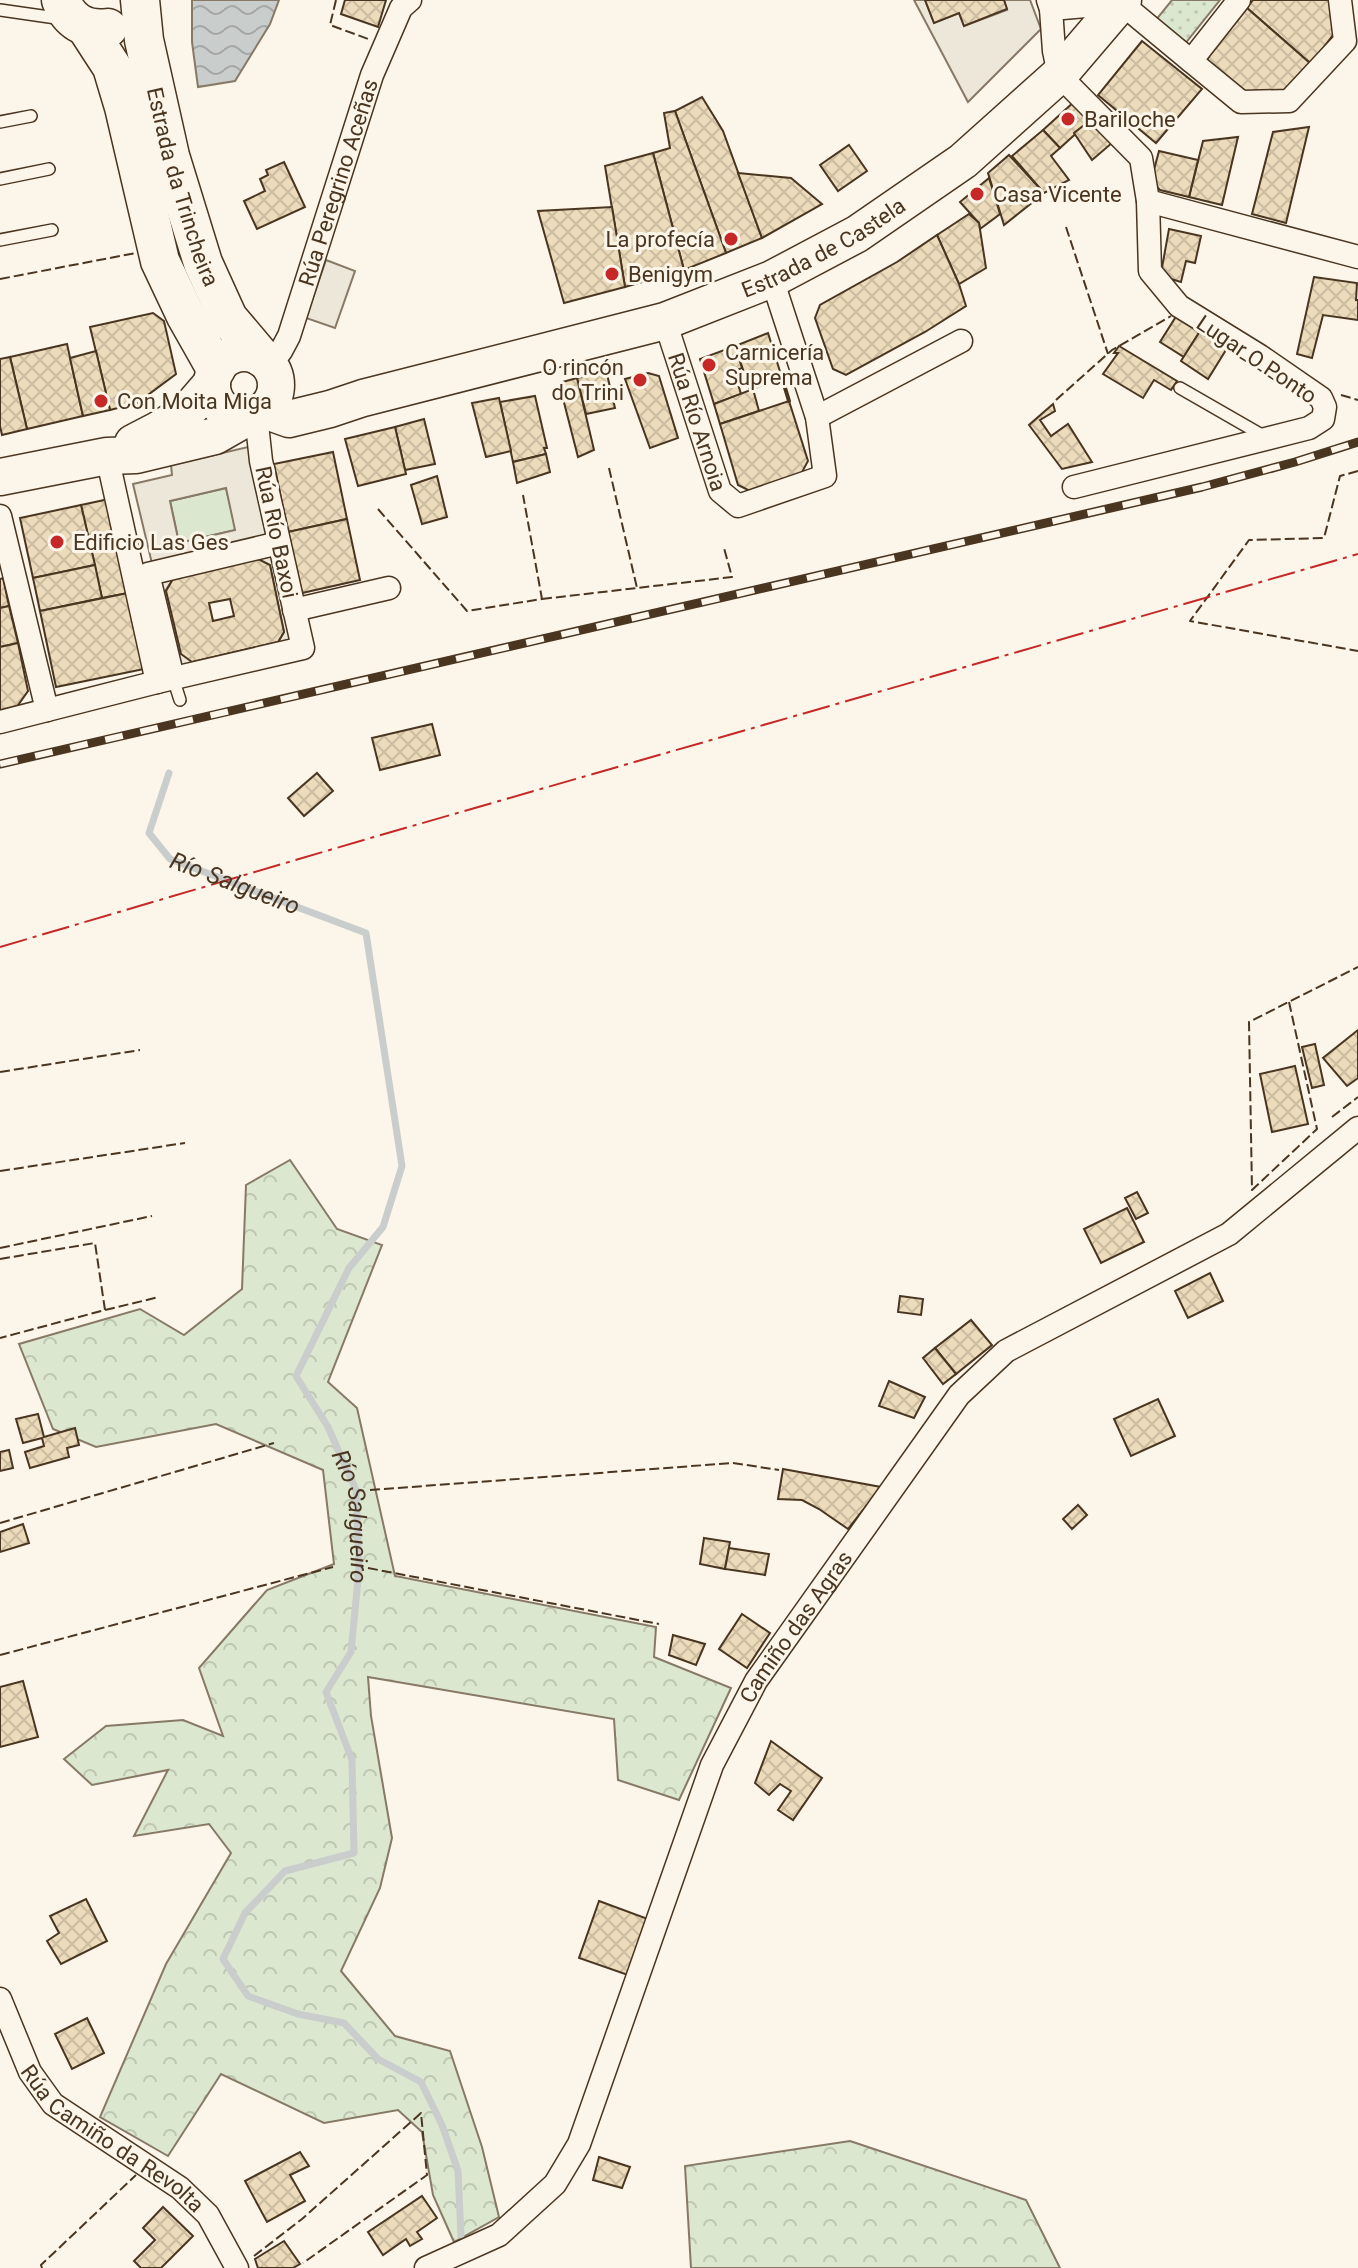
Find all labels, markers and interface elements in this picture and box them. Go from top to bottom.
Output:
street label: Rúa Peregrino Aceñas [294,76,383,289]
street label: Estrada da Trincheira [142,85,224,290]
place label: Bariloche [1084,107,1176,132]
marker: Bariloche [1059,110,1077,128]
place label: Casa Vicente [993,182,1122,207]
marker: Casa Vicente [968,185,986,203]
street label: Estrada de Castela [738,193,910,303]
place label: La profecía [606,227,715,252]
marker: La profecía [722,230,740,248]
place label: Benigym [628,262,713,287]
marker: Benigym [603,265,621,283]
street label: Lugar O Ponto [1192,310,1321,409]
place label: Carnicería Suprema [725,340,824,390]
street label: Rúa Río Arnoia [663,350,731,494]
place label: O rincón do Trini [542,355,624,405]
marker: Carnicería Suprema [700,356,718,374]
marker: O rincón do Trini [631,371,649,389]
place label: Con Moita Miga [117,389,272,414]
marker: Con Moita Miga [92,392,110,410]
street label: Rúa Río Baxoi [250,464,303,600]
place label: Edificio Las Ges [73,530,229,555]
marker: Edificio Las Ges [48,533,66,551]
water label: Río Salgueiro [166,846,304,921]
water label: Río Salgueiro [326,1445,373,1585]
street label: Camiño das Agras [735,1546,857,1707]
street label: Rúa Camiño da Revolta [16,2060,209,2217]

